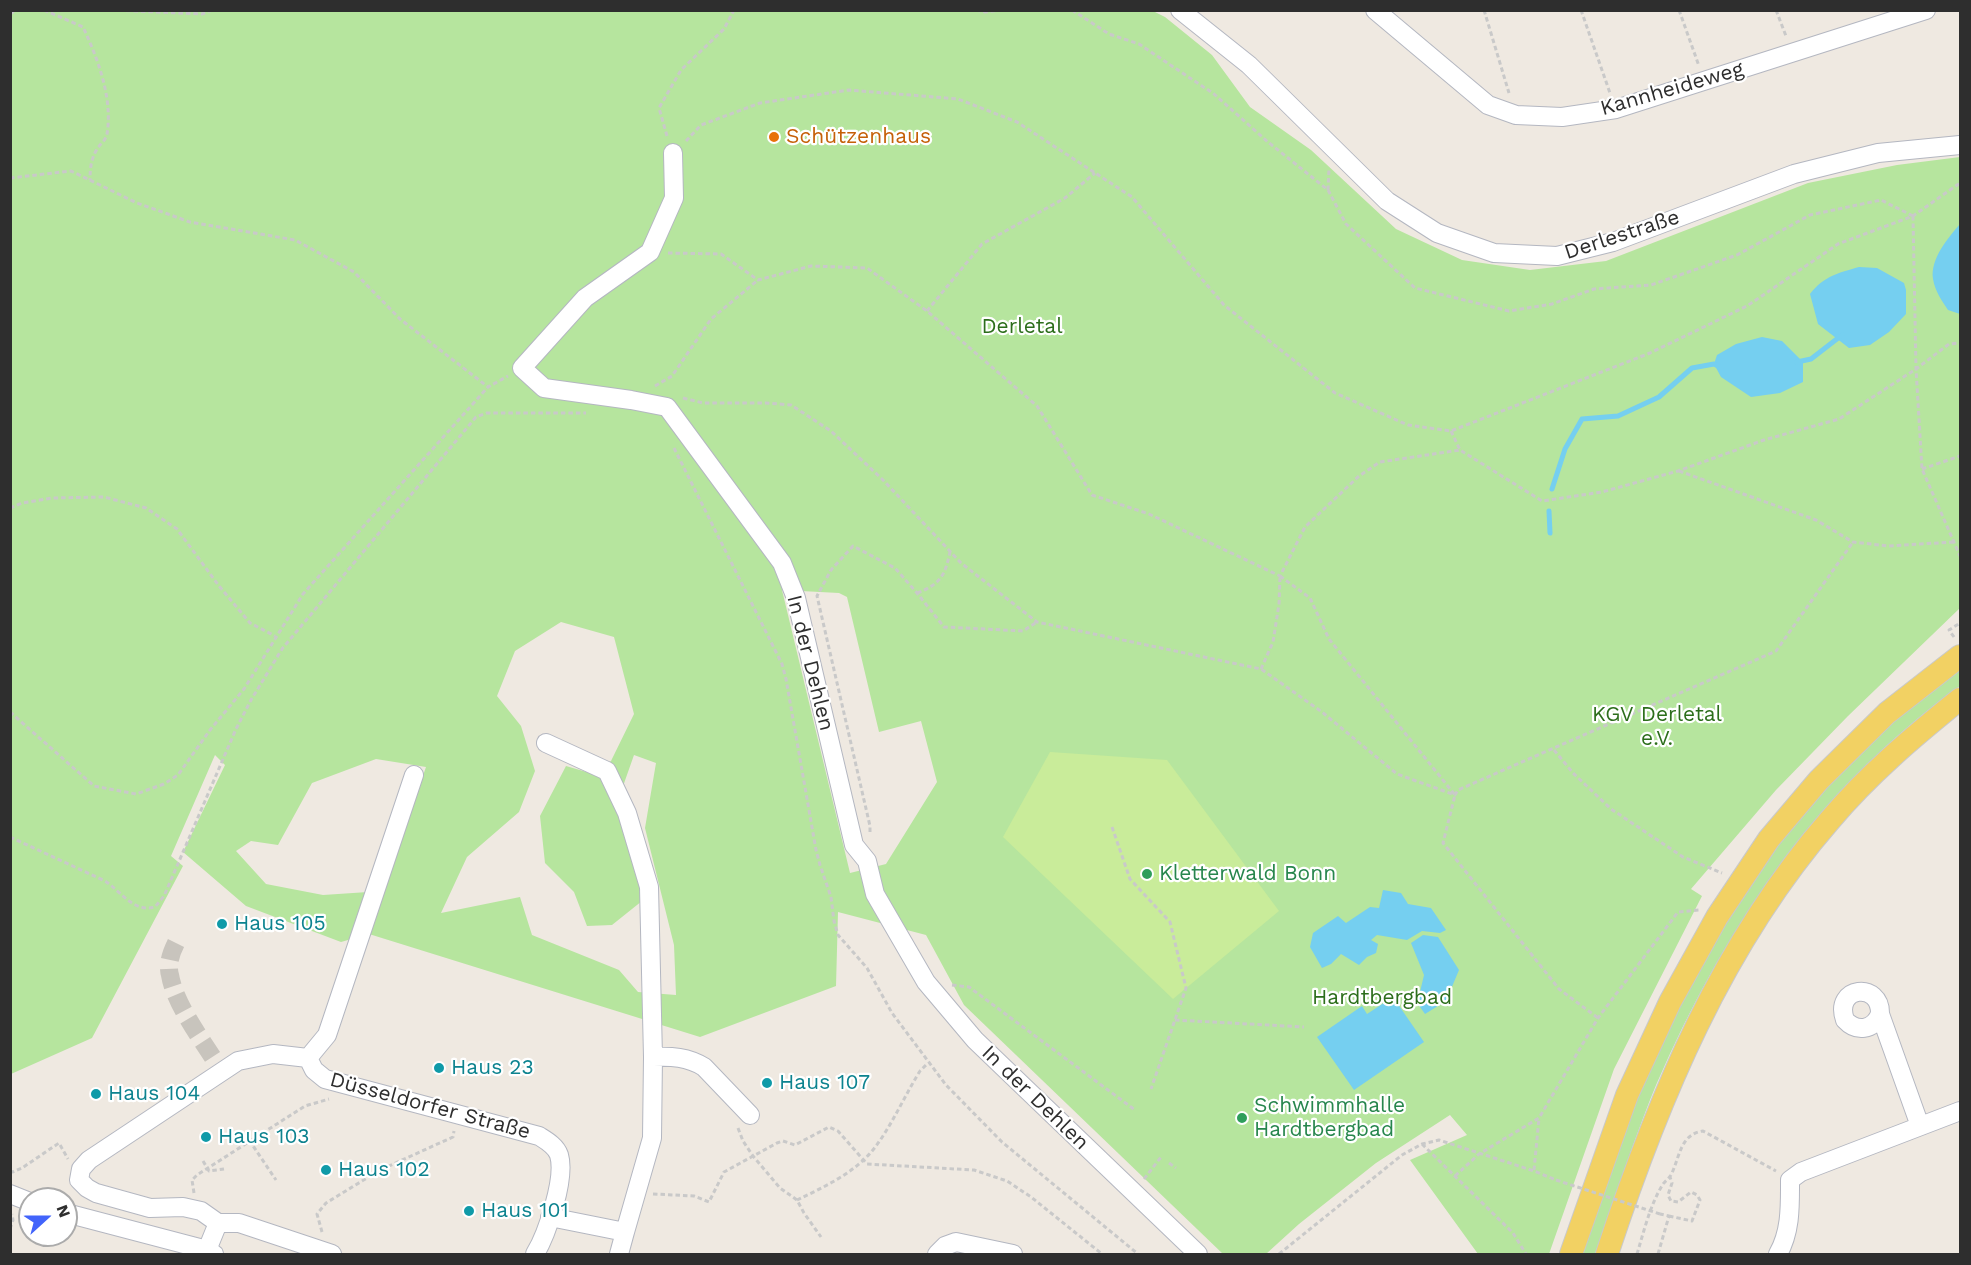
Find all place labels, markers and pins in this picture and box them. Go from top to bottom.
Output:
place label: Schützenhaus [786,124,931,150]
marker: Schützenhaus [767,130,781,144]
place label: Kletterwald Bonn [1159,861,1336,887]
marker: Kletterwald Bonn [1140,867,1154,881]
place label: Haus 105 [234,911,326,937]
marker: Haus 105 [215,917,229,931]
place label: Haus 23 [451,1055,534,1081]
marker: Haus 23 [432,1061,446,1075]
place label: Haus 107 [779,1070,870,1096]
marker: Haus 107 [760,1076,774,1090]
place label: Haus 104 [108,1081,200,1107]
marker: Haus 104 [89,1087,103,1101]
place label: Schwimmhalle Hardtbergbad [1254,1093,1405,1143]
marker: Schwimmhalle Hardtbergbad [1235,1111,1249,1125]
place label: Haus 103 [218,1124,309,1150]
marker: Haus 103 [199,1130,213,1144]
place label: Haus 102 [338,1157,430,1183]
marker: Haus 102 [319,1163,333,1177]
place label: Haus 101 [481,1198,569,1224]
marker: Haus 101 [462,1204,476,1218]

